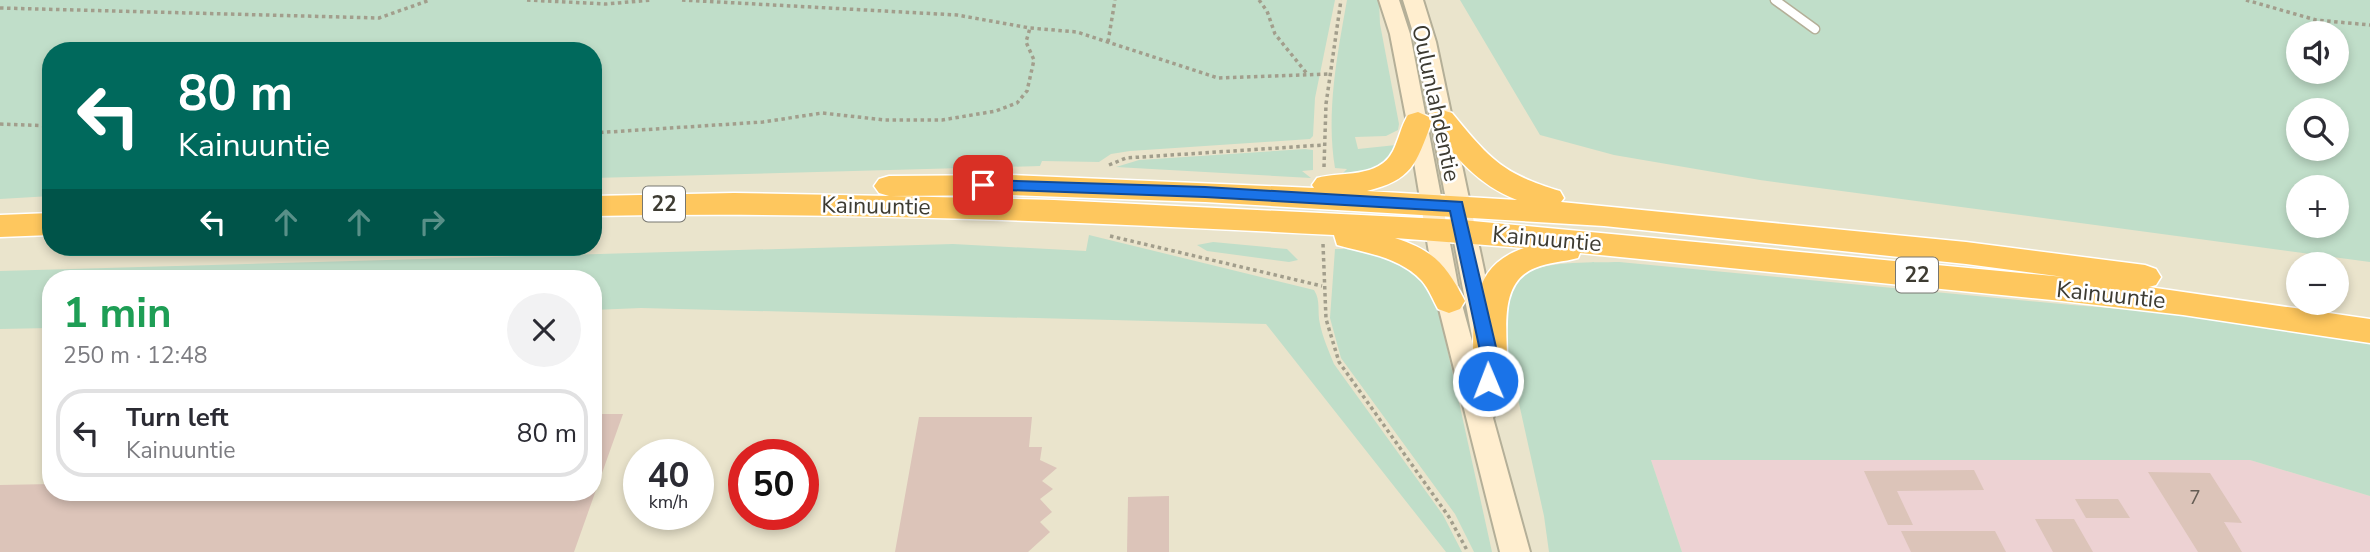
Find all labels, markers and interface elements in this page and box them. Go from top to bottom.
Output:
map controls [2286,21,2349,315]
button: sound [2286,21,2349,84]
street label: Oulunlahdentie [1404,22,1468,184]
text: 80 m [178,60,293,127]
icon: left [63,70,154,161]
button: search [2286,98,2349,161]
text: Kainuuntie [178,124,330,167]
pin [953,155,1013,215]
icon: arrive [964,166,1002,204]
button: + [2286,175,2349,238]
road number: 22 [643,186,685,222]
street label: Kainuuntie [821,190,931,222]
icon: left [194,203,232,241]
icon: ahead [267,203,305,241]
icon: ahead [340,203,378,241]
icon: right [413,203,451,241]
street label: Kainuuntie [1491,219,1603,259]
button: − [2286,252,2349,315]
road number: 22 [1896,258,1938,292]
street label: Kainuuntie [2055,274,2167,316]
text: 1 min [63,285,172,342]
button: close [507,293,581,367]
text: 250 m · 12:48 [63,340,208,371]
position arrow [1451,344,1525,418]
text: Turn left [126,400,229,435]
icon: left [67,414,105,452]
text: 80 m [517,416,577,451]
text: Kainuuntie [126,435,235,466]
speed limit sign: 50 [728,439,819,530]
text: 40 [647,452,690,499]
house number: 7 [2189,485,2201,511]
text: km/h [649,490,688,514]

